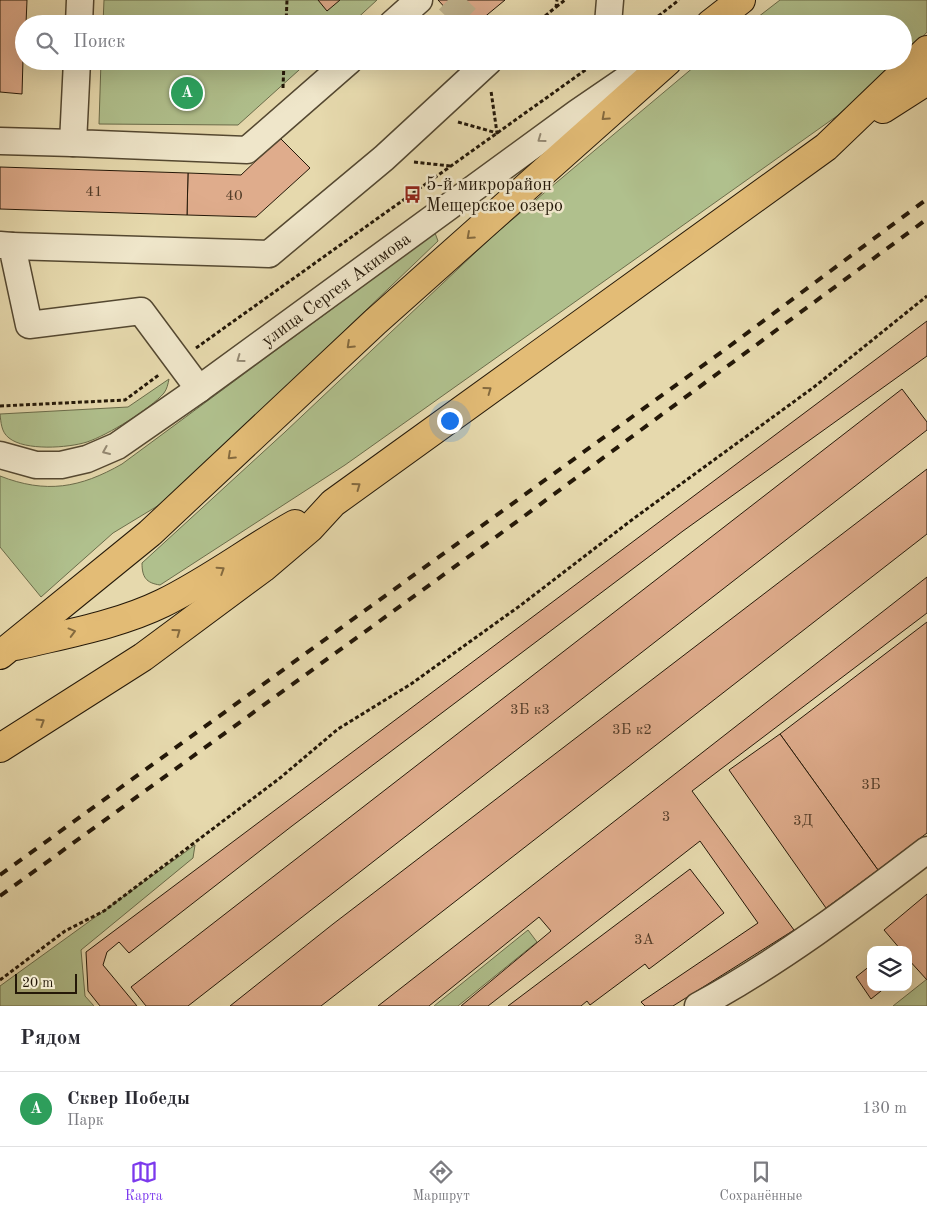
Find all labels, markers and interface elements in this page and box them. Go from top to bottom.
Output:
search box [15,15,912,70]
icon: search [33,29,61,57]
text: Поиск [73,33,125,52]
pin: A [171,74,203,112]
one-way arrow [602,111,611,120]
one-way arrow [537,133,547,142]
place label: 5-й микрорайон Мещерское озеро [426,176,563,215]
bus stop icon: 5-й микрорайон Мещерское озеро [402,184,422,204]
house number: 41 [85,185,103,200]
house number: 40 [225,189,243,204]
street label: улица Сергея Акимова [258,230,414,350]
one-way arrow [467,231,476,240]
one-way arrow [346,339,355,348]
one-way arrow [236,353,246,362]
one-way arrow [482,388,491,396]
your location [437,408,463,434]
one-way arrow [102,444,111,455]
one-way arrow [228,450,237,459]
one-way arrow [351,483,360,492]
one-way arrow [215,567,225,576]
one-way arrow [67,627,76,638]
one-way arrow [171,629,181,638]
house number: 3Б к3 [510,703,550,718]
one-way arrow [36,718,45,728]
house number: 3Б к2 [612,723,652,738]
house number: 3Б [861,778,881,793]
house number: 3 [662,810,670,825]
house number: 3Д [793,814,813,829]
house number: 3А [634,933,655,948]
map controls [867,946,912,991]
button: layers [867,946,912,991]
scale bar [15,971,78,994]
text: 20 m [22,976,53,990]
text: Рядом [20,1028,81,1049]
text: Сквер Победы [67,1090,190,1109]
text: A [30,1101,42,1117]
text: 130 m [862,1101,907,1117]
text: Парк [67,1113,104,1129]
tab: Карта [125,1158,163,1205]
tab: Маршрут [412,1158,470,1205]
tab: Сохранённые [720,1158,802,1205]

